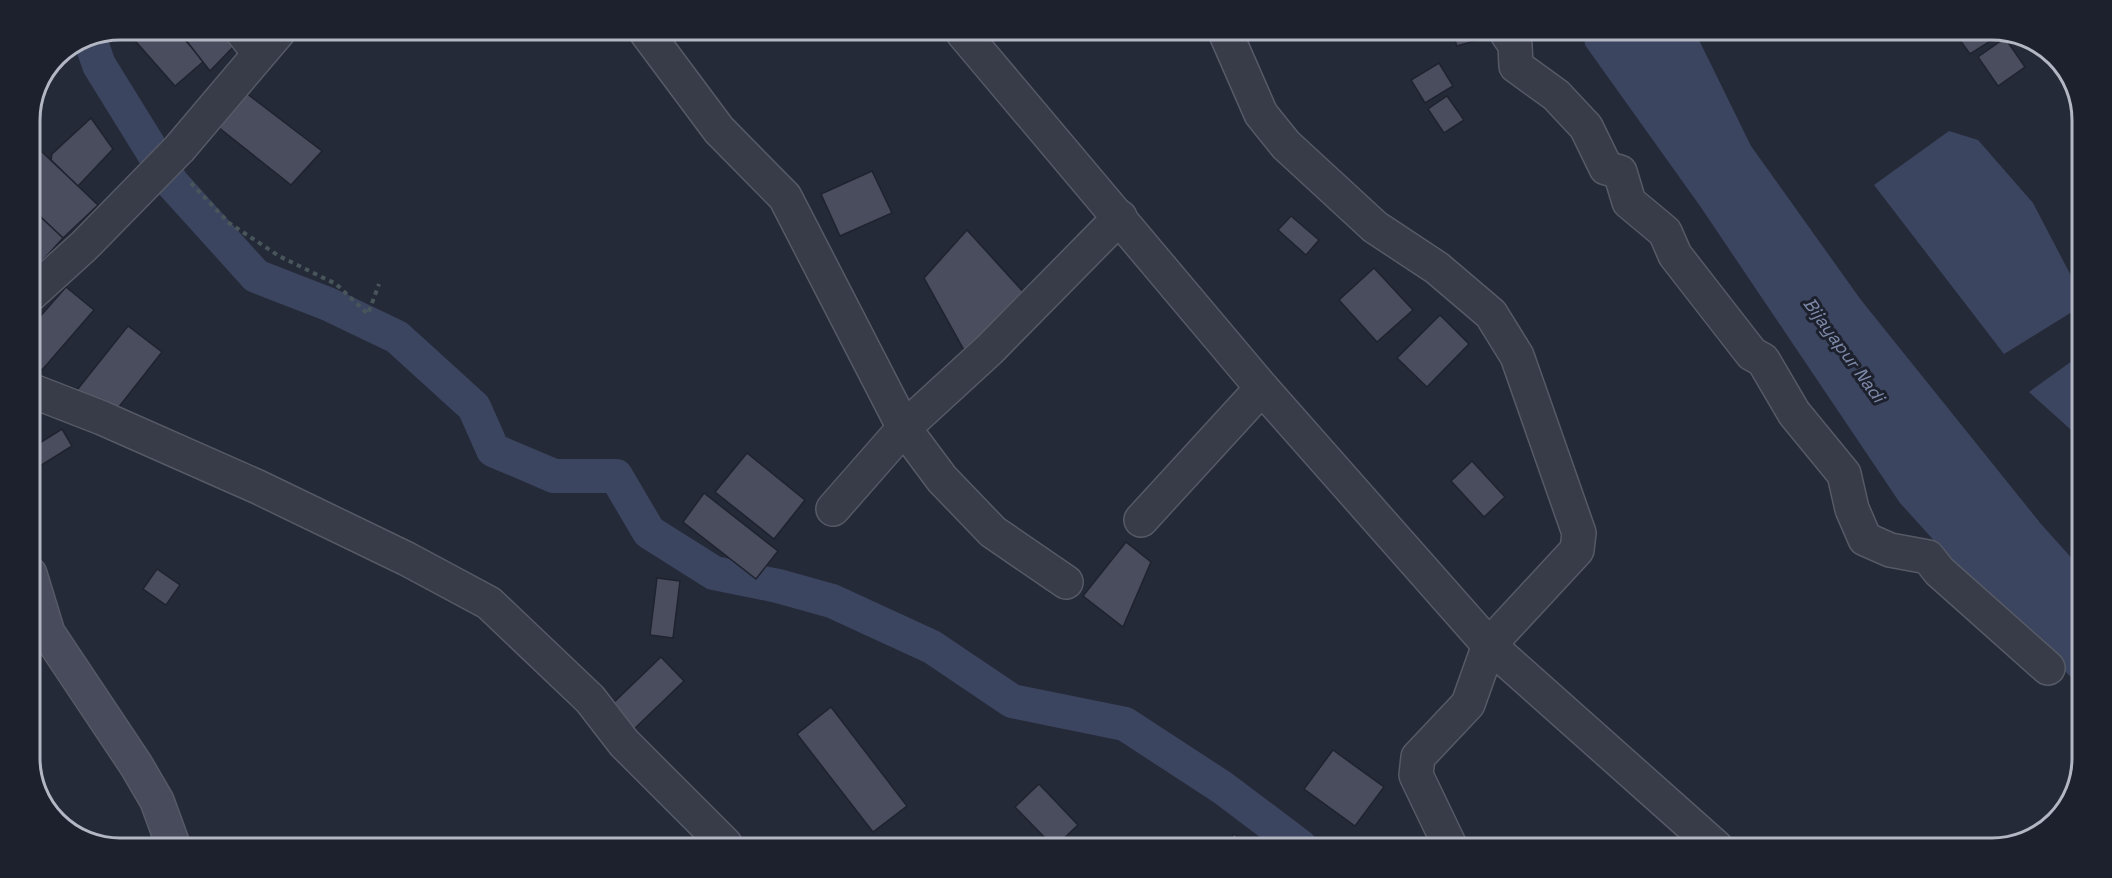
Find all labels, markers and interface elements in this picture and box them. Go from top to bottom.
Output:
water label: Bijayapur Nadi [1799,293,1892,409]

